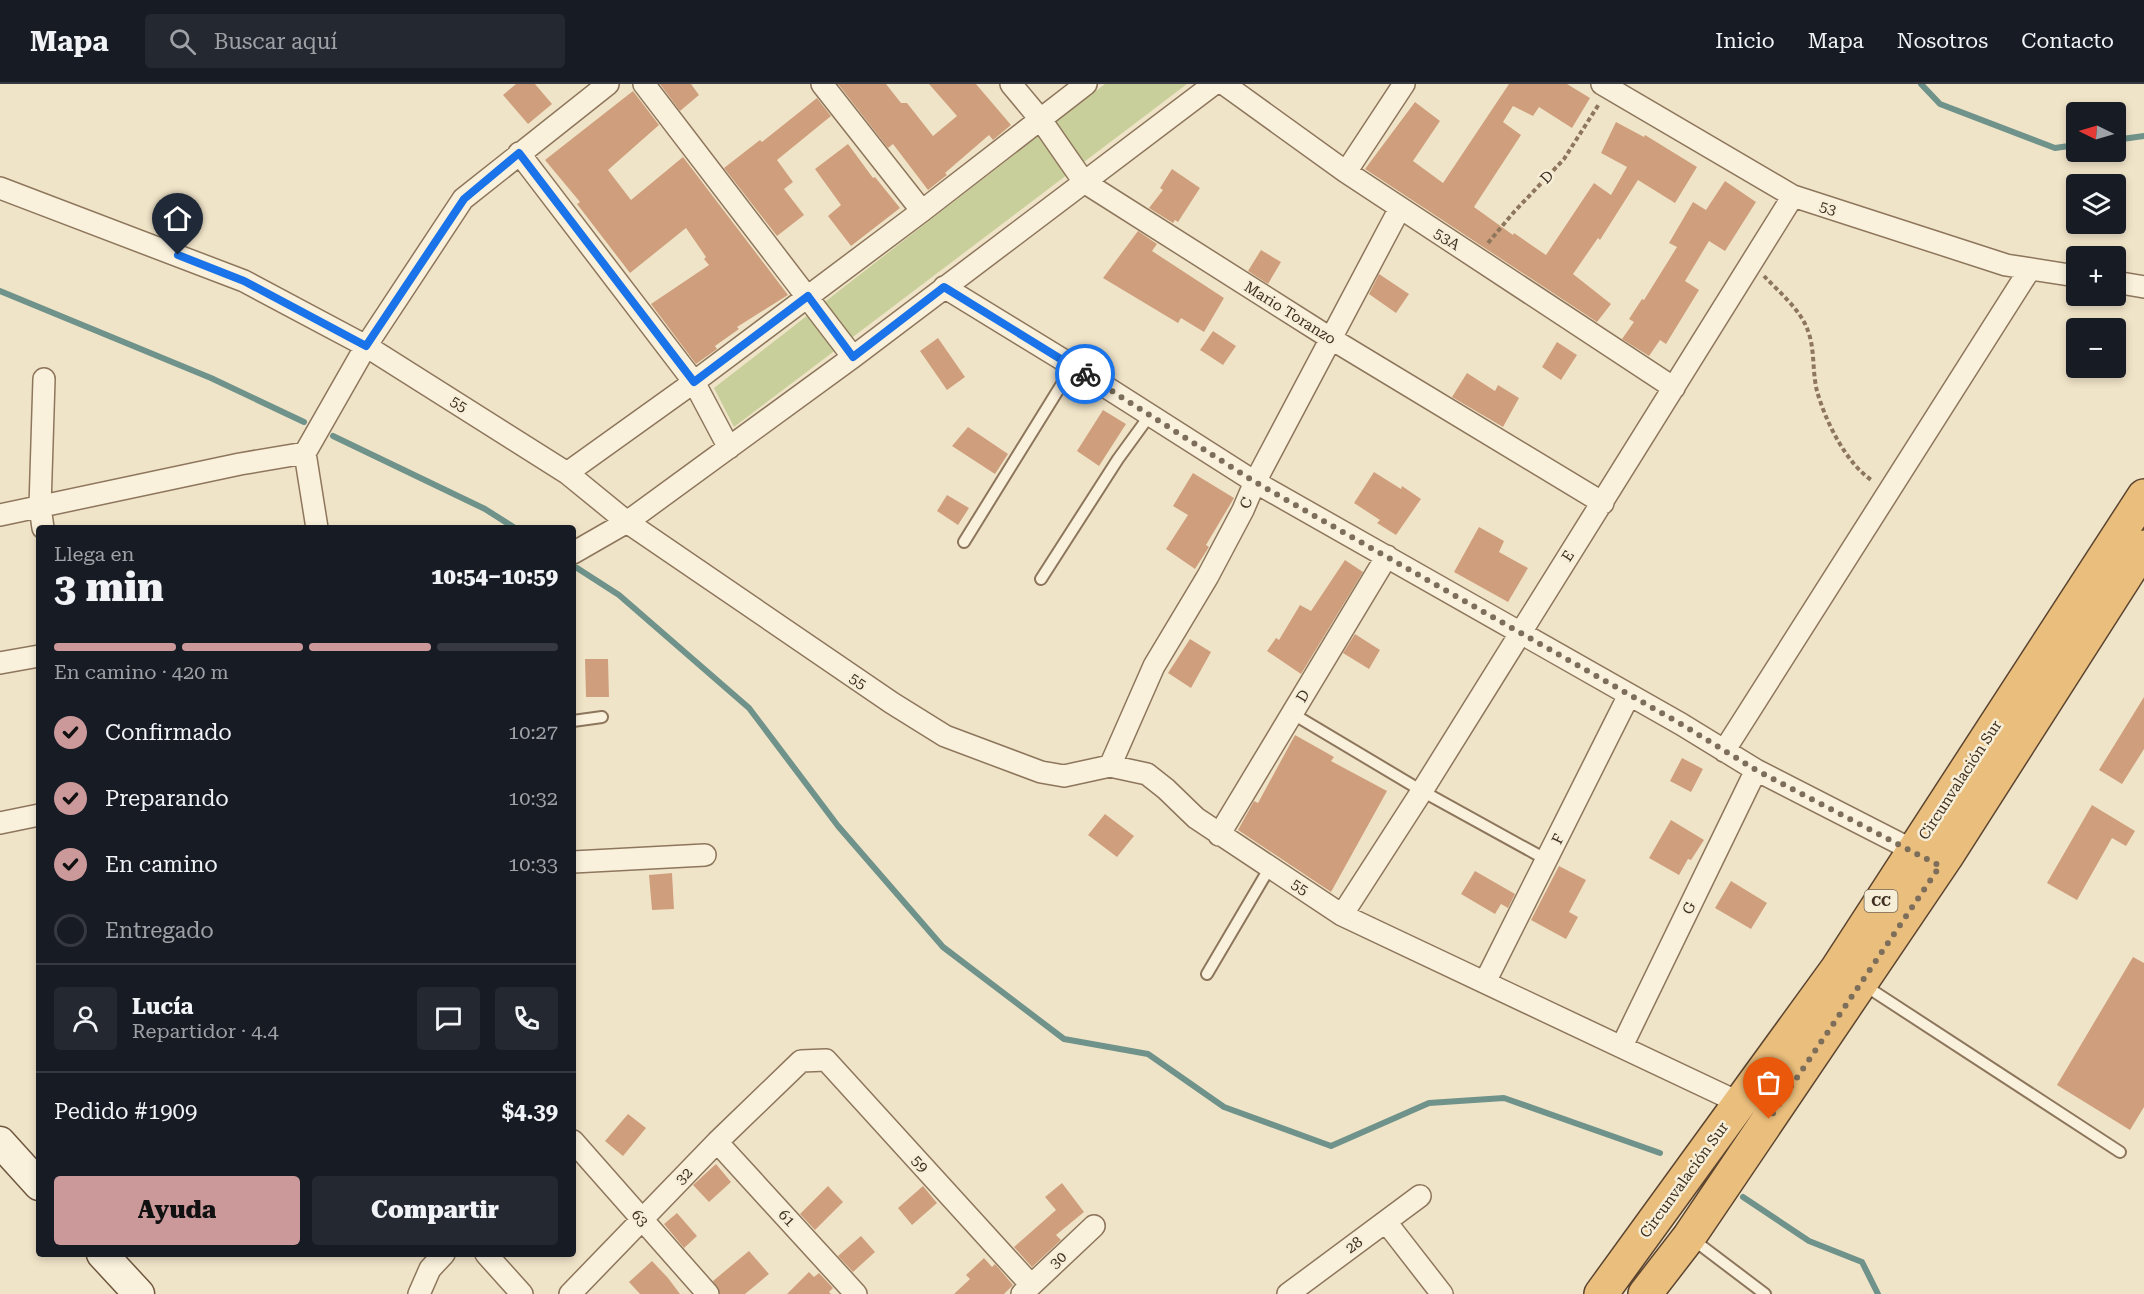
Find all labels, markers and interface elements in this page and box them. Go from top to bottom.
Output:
search box [145,14,565,68]
text: Mapa [30,25,109,58]
icon: search [166,25,199,58]
text: Buscar aquí [214,29,338,54]
text: Inicio [1715,29,1775,53]
text: Mapa [1808,29,1864,53]
text: Nosotros [1897,29,1988,53]
text: Contacto [2021,29,2114,53]
north arrow [2066,102,2126,162]
map controls [2066,102,2126,378]
street label: D [1536,167,1558,187]
button: layers [2066,174,2126,234]
pin [152,193,203,255]
street label: 53 [1817,197,1839,219]
icon: home [161,202,194,235]
street label: 53A [1431,224,1464,254]
button: + [2066,246,2126,306]
street label: Mario Toranzo [1241,278,1339,348]
button: − [2066,318,2126,378]
courier [1055,344,1115,404]
icon: bike [1069,358,1102,391]
street label: 55 [447,392,471,416]
street label: C [1236,494,1257,512]
text: Llega en [54,542,134,566]
street label: E [1558,547,1578,565]
text: 10:54–10:59 [431,564,558,589]
text: 3 min [54,565,164,611]
text: En camino · 420 m [54,660,229,684]
street label: 55 [846,669,870,693]
street label: D [1292,686,1314,706]
icon: check [54,716,87,749]
street label: Circunvalación Sur [1915,717,2005,843]
text: Confirmado [105,720,232,745]
text: 10:27 [508,720,558,744]
icon: check [54,782,87,815]
text: Preparando [105,786,229,811]
text: 10:32 [508,786,558,810]
street label: F [1548,831,1568,847]
icon: check [54,848,87,881]
text: En camino [105,852,218,877]
text: 10:33 [508,852,558,876]
street label: 55 [1288,875,1312,899]
road number: CC [1864,890,1898,912]
street label: G [1678,898,1700,917]
text: Entregado [105,918,214,943]
button: person [54,987,117,1050]
button: chat [417,987,480,1050]
button: phone [495,987,558,1050]
text: Lucía [132,994,193,1019]
text: Repartidor · 4.4 [132,1019,279,1043]
pin [1743,1057,1794,1119]
icon: bag [1752,1066,1785,1099]
text: Pedido #1909 [54,1099,197,1124]
text: $4.39 [502,1099,558,1124]
street label: Circunvalación Sur [1636,1119,1732,1241]
street label: 59 [908,1152,932,1176]
street label: 32 [672,1164,696,1188]
button: Ayuda [54,1176,300,1245]
button: Compartir [312,1176,558,1245]
street label: 63 [628,1206,652,1230]
street label: 61 [775,1206,799,1230]
street label: 28 [1342,1233,1366,1257]
street label: 30 [1046,1248,1070,1272]

